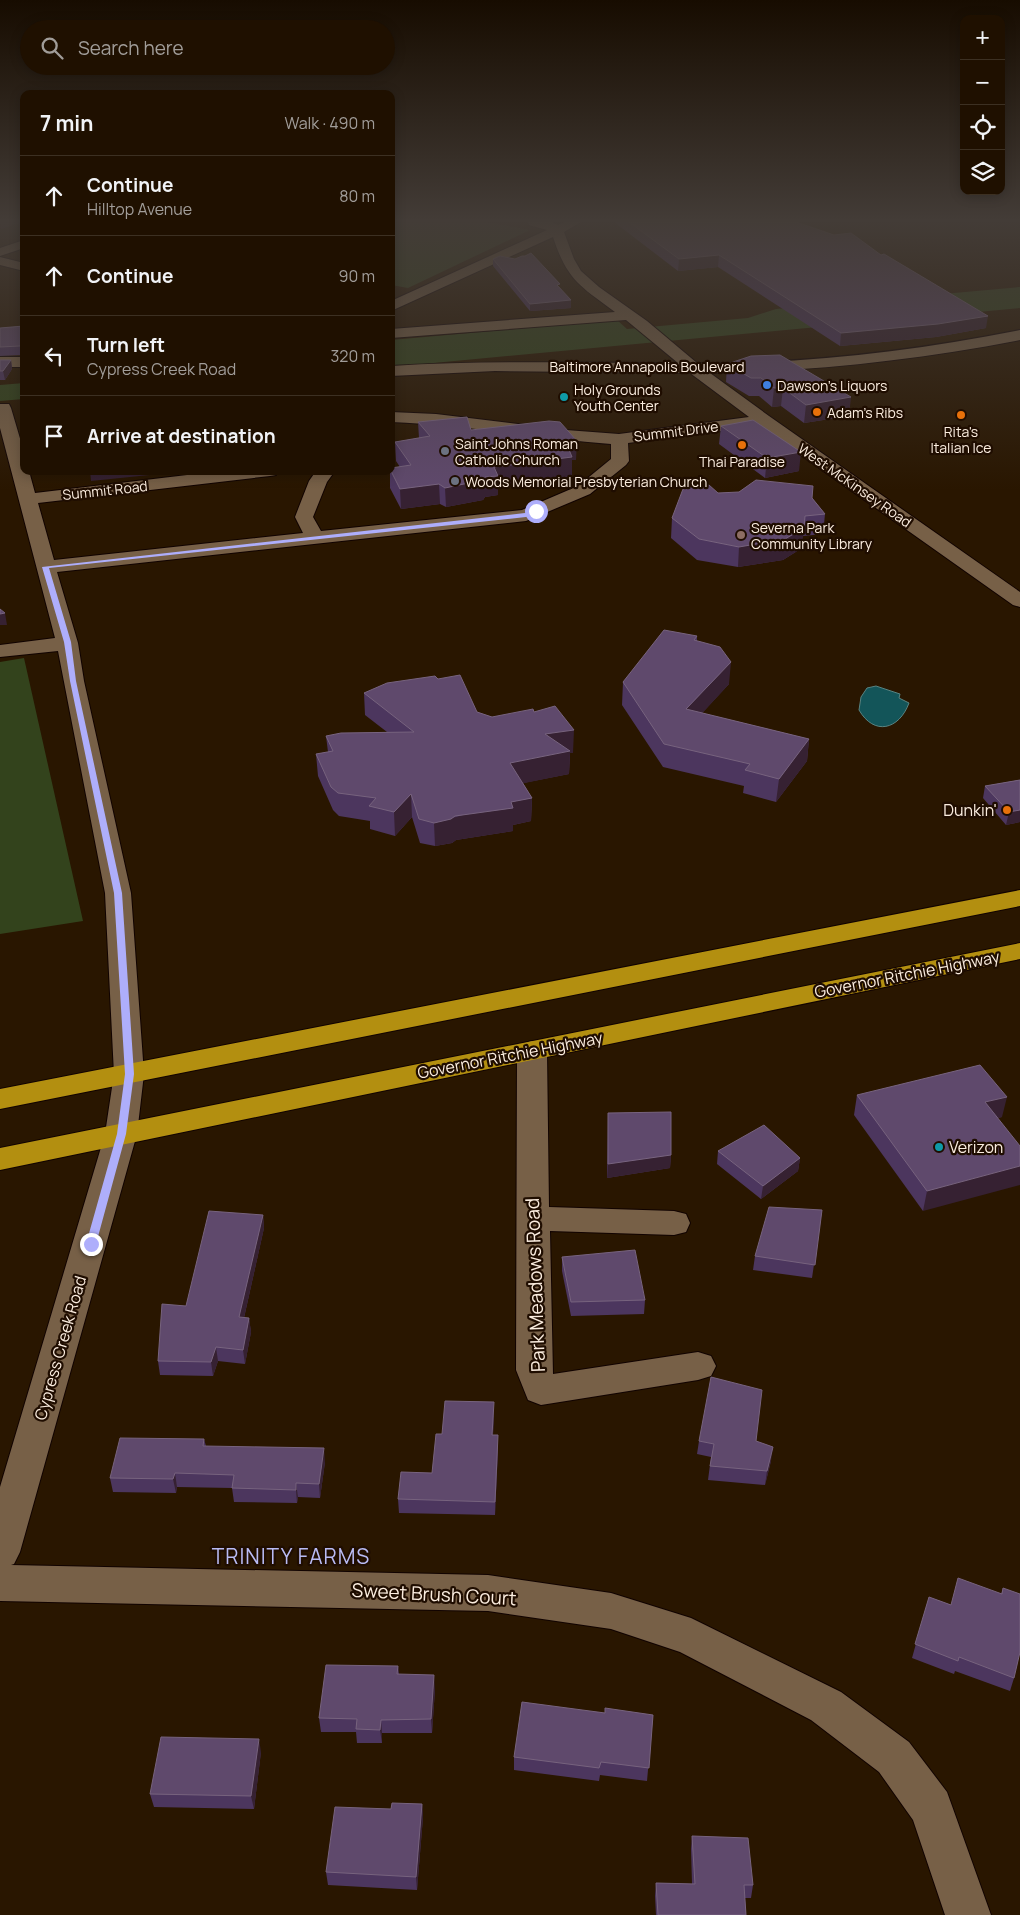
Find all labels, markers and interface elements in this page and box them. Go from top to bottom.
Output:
map controls [960,15,1005,195]
button: + [960,15,1005,60]
search box [20,20,395,75]
icon: search [38,34,66,62]
text: Search here [78,35,184,61]
button: − [960,60,1005,105]
button: locate [960,105,1005,150]
text: 7 min [40,109,93,137]
text: Walk · 490 m [284,112,375,134]
button: layers [960,150,1005,195]
text: Continue [87,172,173,198]
icon: ahead [40,182,68,210]
text: 80 m [339,185,375,207]
text: Hilltop Avenue [87,198,192,220]
icon: ahead [40,262,68,290]
text: Continue [87,263,173,289]
text: 90 m [339,265,375,287]
text: Turn left [87,332,165,358]
icon: left [40,342,68,370]
text: 320 m [331,345,375,367]
street label: Baltimore Annapolis Boulevard [549,357,745,376]
text: Cypress Creek Road [87,358,236,380]
place label: Dawson’s Liquors [777,376,887,395]
marker: Dawson’s Liquors [761,379,773,391]
place label: Holy Grounds Youth Center [574,380,661,415]
marker: Holy Grounds Youth Center [558,391,570,403]
place label: Adam's Ribs [827,403,903,422]
marker: Adam's Ribs [811,406,823,418]
marker: Rita's Italian Ice [955,409,967,421]
street label: Summit Drive [633,416,719,446]
icon: arrive [40,422,68,450]
place label: Rita's Italian Ice [930,422,992,457]
text: Arrive at destination [87,423,276,449]
place label: Saint Johns Roman Catholic Church [455,434,578,469]
marker: Thai Paradise [736,439,748,451]
street label: West McKinsey Road [795,439,915,531]
marker: Saint Johns Roman Catholic Church [439,445,451,457]
place label: Thai Paradise [699,452,785,471]
place label: Woods Memorial Presbyterian Church [465,472,707,491]
marker: Woods Memorial Presbyterian Church [449,475,461,487]
street label: Summit Road [61,476,149,504]
route start [525,500,548,523]
place label: Severna Park Community Library [751,518,873,553]
marker: Severna Park Community Library [735,529,747,541]
place label: Dunkin' [943,799,997,821]
marker: Dunkin' [1001,804,1013,816]
street label: Governor Ritchie Highway [813,945,1002,1003]
street label: Governor Ritchie Highway [416,1026,605,1084]
place label: Verizon [949,1136,1003,1158]
marker: Verizon [933,1141,945,1153]
street label: Park Meadows Road [519,1197,551,1373]
route end [80,1233,103,1256]
street label: Cypress Creek Road [29,1273,91,1423]
district label: TRINITY FARMS [212,1542,370,1570]
street label: Sweet Brush Court [351,1577,517,1611]

